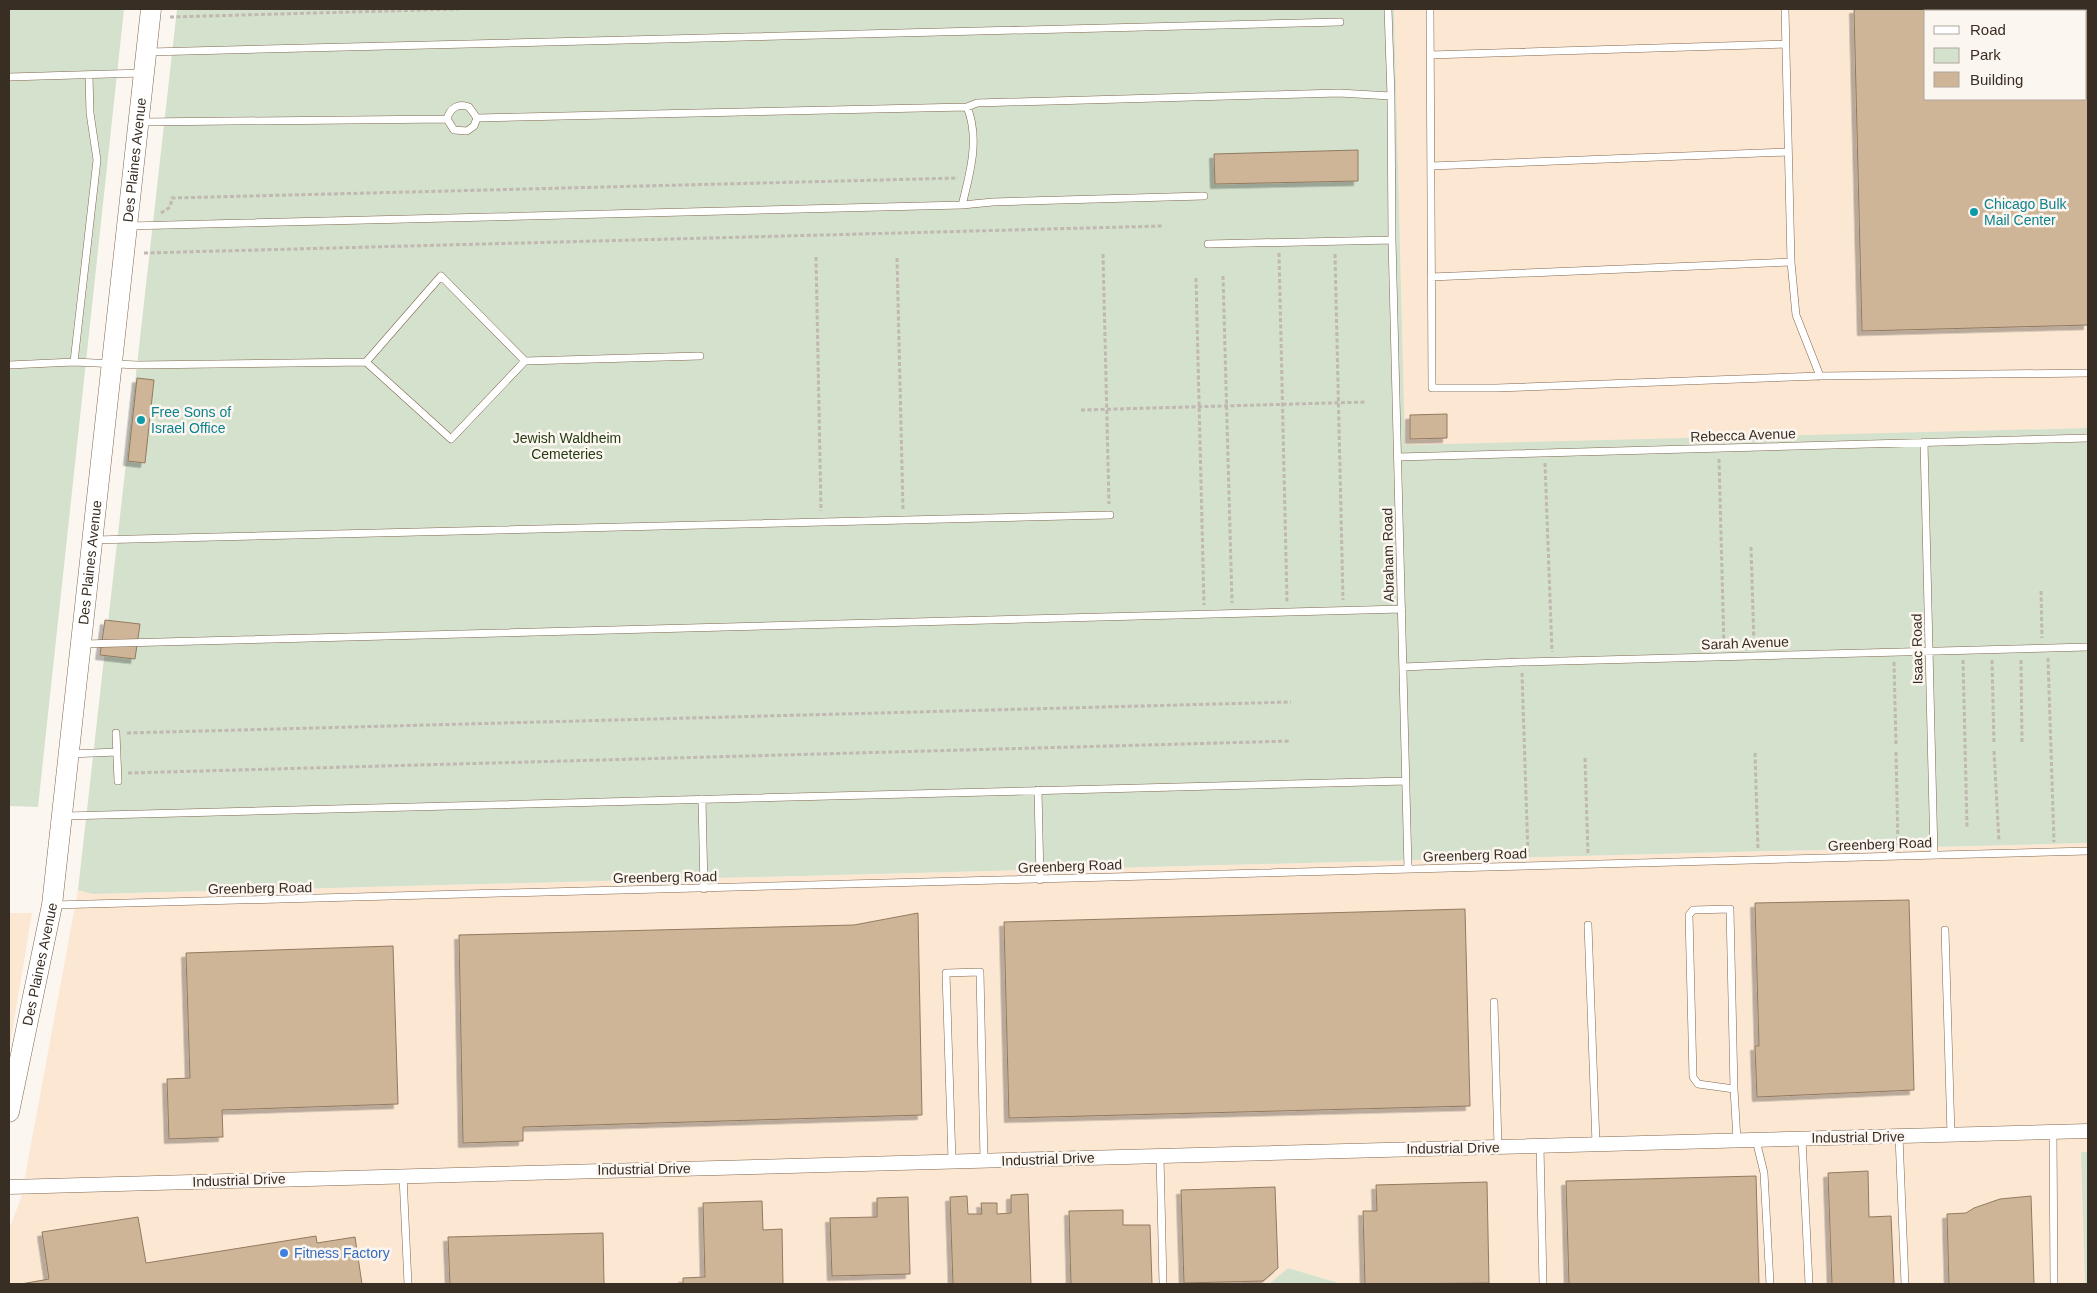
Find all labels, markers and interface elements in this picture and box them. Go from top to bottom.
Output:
legend [1924,10,2087,100]
text: Road [1970,21,2006,38]
text: Park [1970,46,2001,63]
text: Building [1970,71,2023,88]
street label: Des Plaines Avenue [119,97,149,223]
place label: Chicago Bulk Mail Center [1984,196,2067,228]
marker: Chicago Bulk Mail Center [1968,206,1980,218]
place label: Free Sons of Israel Office [151,404,231,436]
marker: Free Sons of Israel Office [135,414,147,426]
street label: Rebecca Avenue [1690,425,1796,445]
park label: Jewish Waldheim Cemeteries [513,430,621,462]
street label: Des Plaines Avenue [75,499,105,626]
street label: Abraham Road [1379,508,1397,602]
street label: Isaac Road [1908,613,1926,685]
street label: Sarah Avenue [1701,633,1789,653]
street label: Greenberg Road [1828,834,1932,854]
street label: Greenberg Road [1423,845,1527,865]
street label: Greenberg Road [1018,856,1122,876]
street label: Greenberg Road [613,868,717,886]
street label: Greenberg Road [208,879,312,897]
street label: Des Plaines Avenue [19,901,60,1027]
street label: Industrial Drive [1811,1128,1905,1146]
street label: Industrial Drive [1406,1139,1500,1157]
street label: Industrial Drive [1001,1149,1095,1169]
street label: Industrial Drive [597,1160,691,1178]
street label: Industrial Drive [192,1170,286,1190]
place label: Fitness Factory [294,1245,390,1261]
marker: Fitness Factory [278,1247,290,1259]

